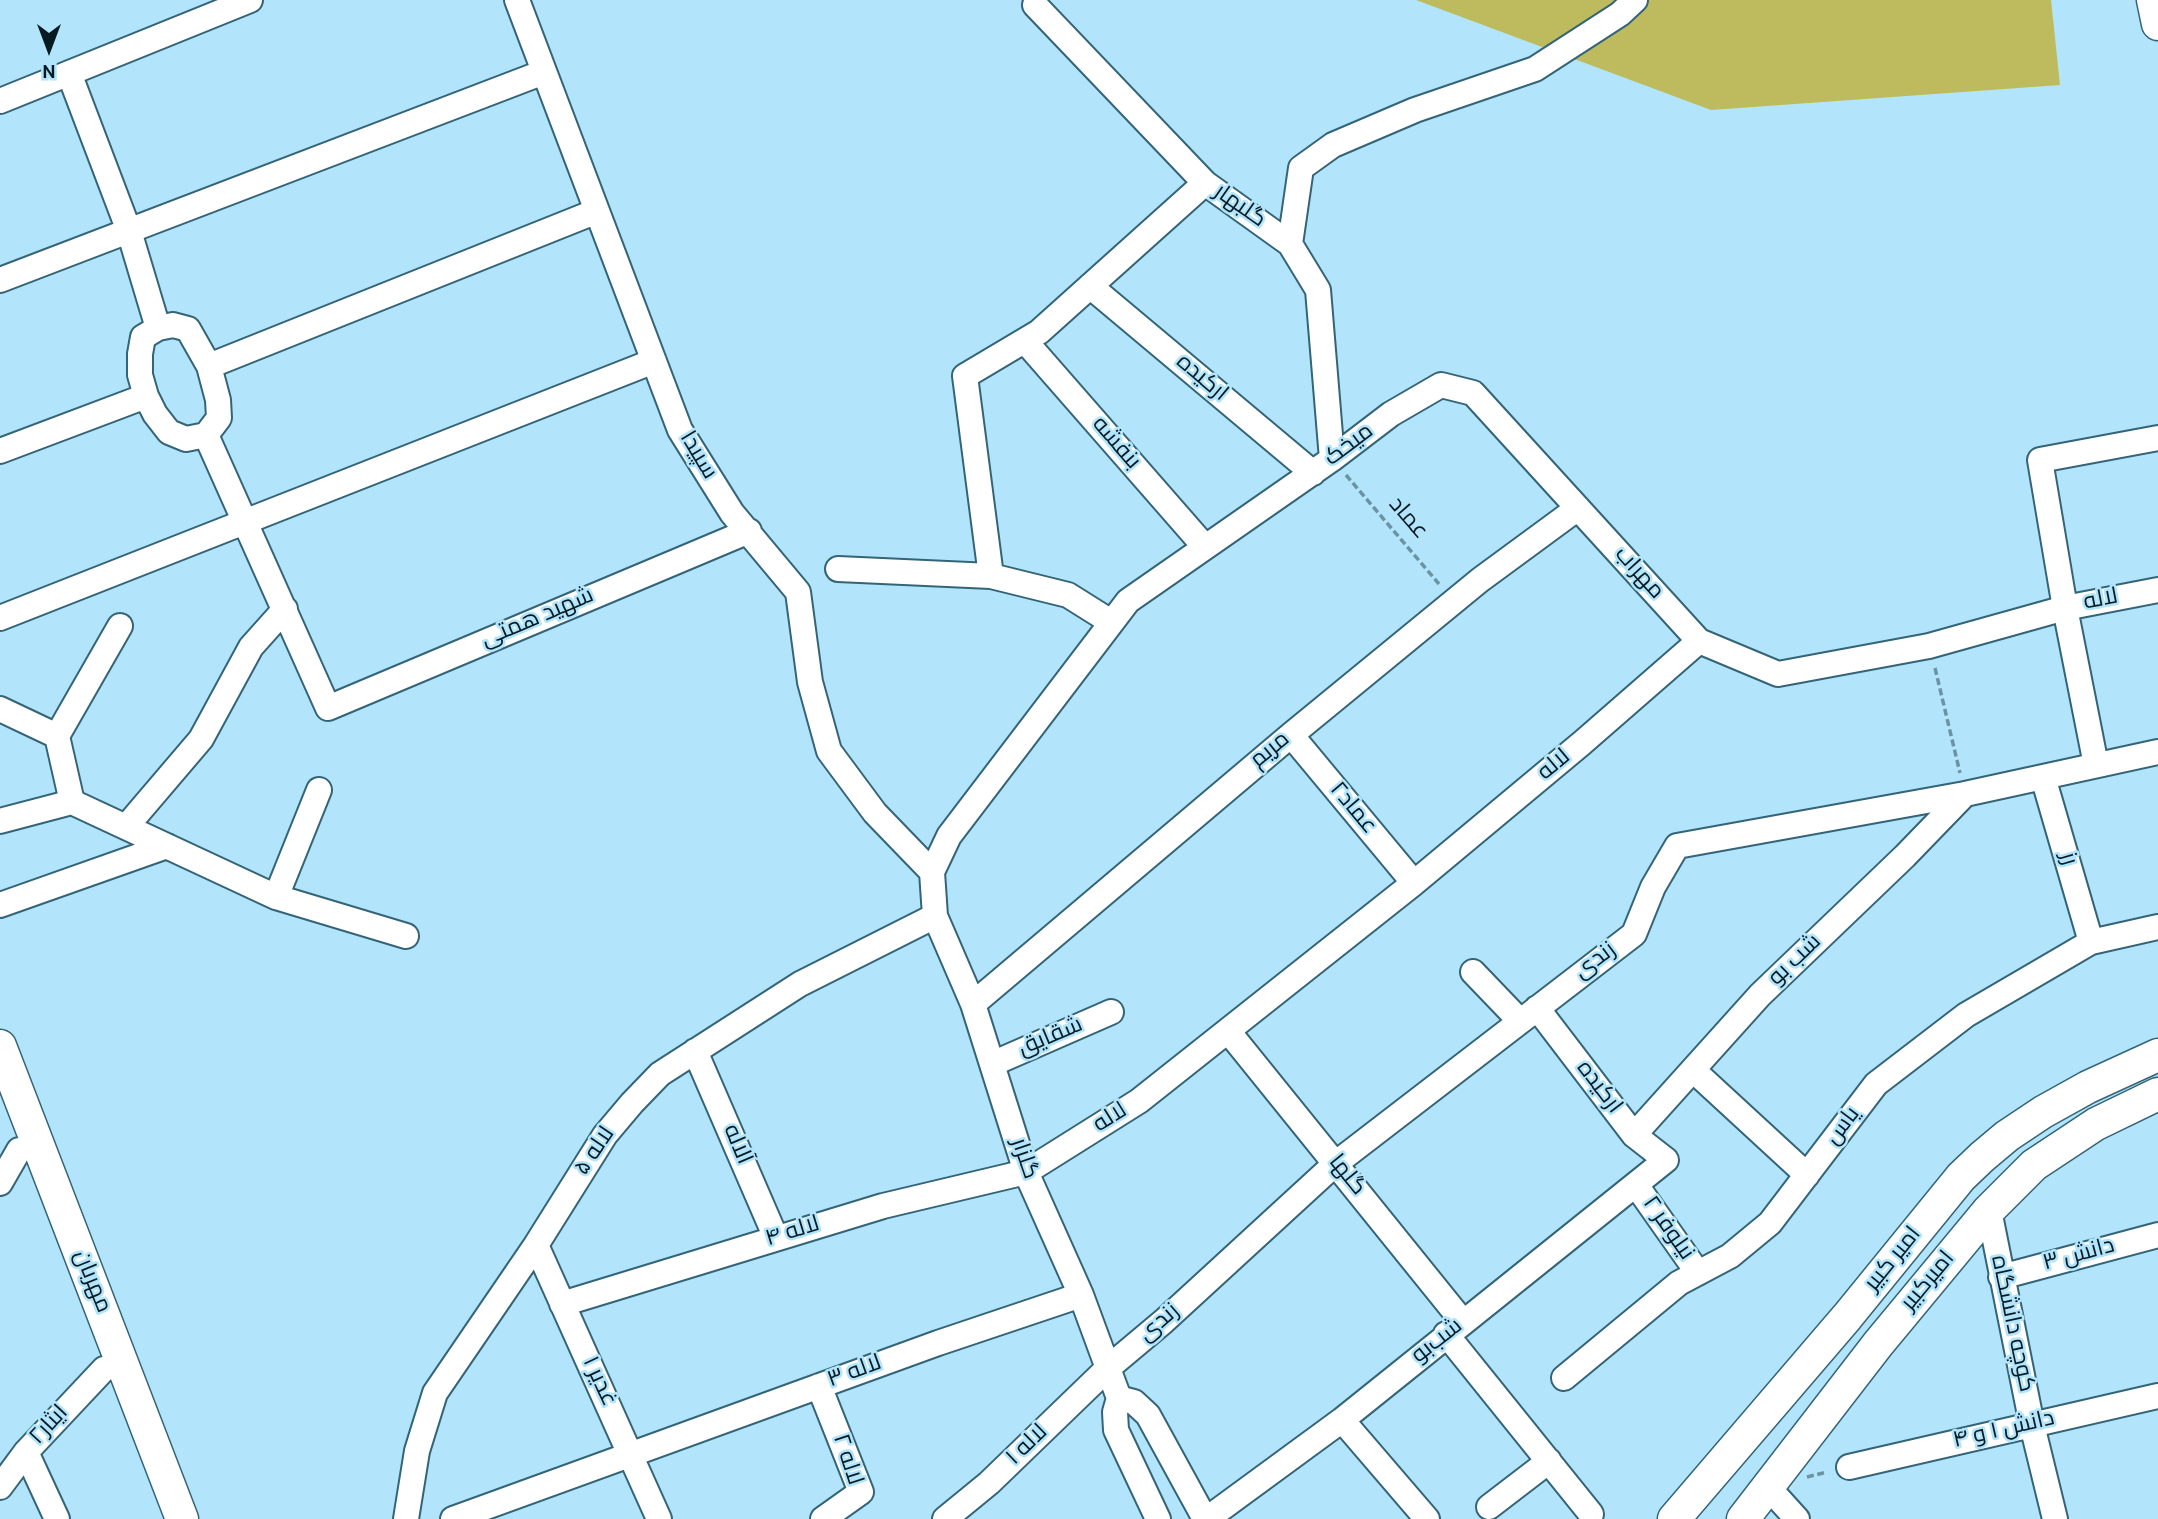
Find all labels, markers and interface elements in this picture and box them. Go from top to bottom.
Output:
north arrow [14,14,84,84]
text: N [42,58,56,82]
street label: گلبهار [1208,179,1270,235]
street label: ارکیده [1169,349,1233,409]
street label: بنفشه [1085,412,1145,476]
street label: میخک [1320,419,1380,473]
street label: سپیدا [672,427,722,485]
street label: عماد [1381,492,1433,546]
street label: مهراب [1607,542,1669,606]
street label: شهید همتی [478,583,598,655]
street label: لاله [2081,584,2121,618]
street label: مریم [1246,727,1296,775]
street label: لاله [1533,744,1577,788]
street label: عماد۲ [1322,777,1382,841]
street label: رز [2052,849,2082,869]
street label: شب بو [1764,929,1828,993]
street label: زندی [1570,937,1622,987]
street label: شقایق [1015,1012,1087,1064]
street label: ارکیده [1569,1056,1627,1120]
street label: لاله [1089,1098,1133,1140]
street label: یاس [1821,1102,1867,1152]
street label: آلاله [715,1121,757,1169]
street label: لاله ۵ [570,1123,622,1181]
street label: گلزار [1003,1135,1043,1183]
street label: گلها [1321,1150,1371,1202]
street label: نیلوفر ۲ [1635,1192,1699,1266]
street label: لاله ۴ [763,1212,823,1254]
street label: امیر کبیر [1860,1222,1928,1298]
street label: دانش ۳ [2040,1233,2118,1279]
street label: مهربان [66,1247,116,1317]
street label: امیرکبیر [1896,1247,1962,1317]
street label: کوچه دانشگاه [1983,1253,2039,1395]
street label: زندی [1134,1299,1186,1349]
street label: شب‌بو [1407,1314,1469,1370]
street label: لاله ۳ [824,1351,886,1395]
street label: غدیر ۱ [575,1353,621,1411]
street label: ایثار۲ [25,1400,75,1452]
street label: دانش ۱ و ۴ [1951,1406,2057,1456]
street label: لاله ۱ [1002,1420,1054,1472]
street label: لاله ۲ [825,1431,867,1489]

